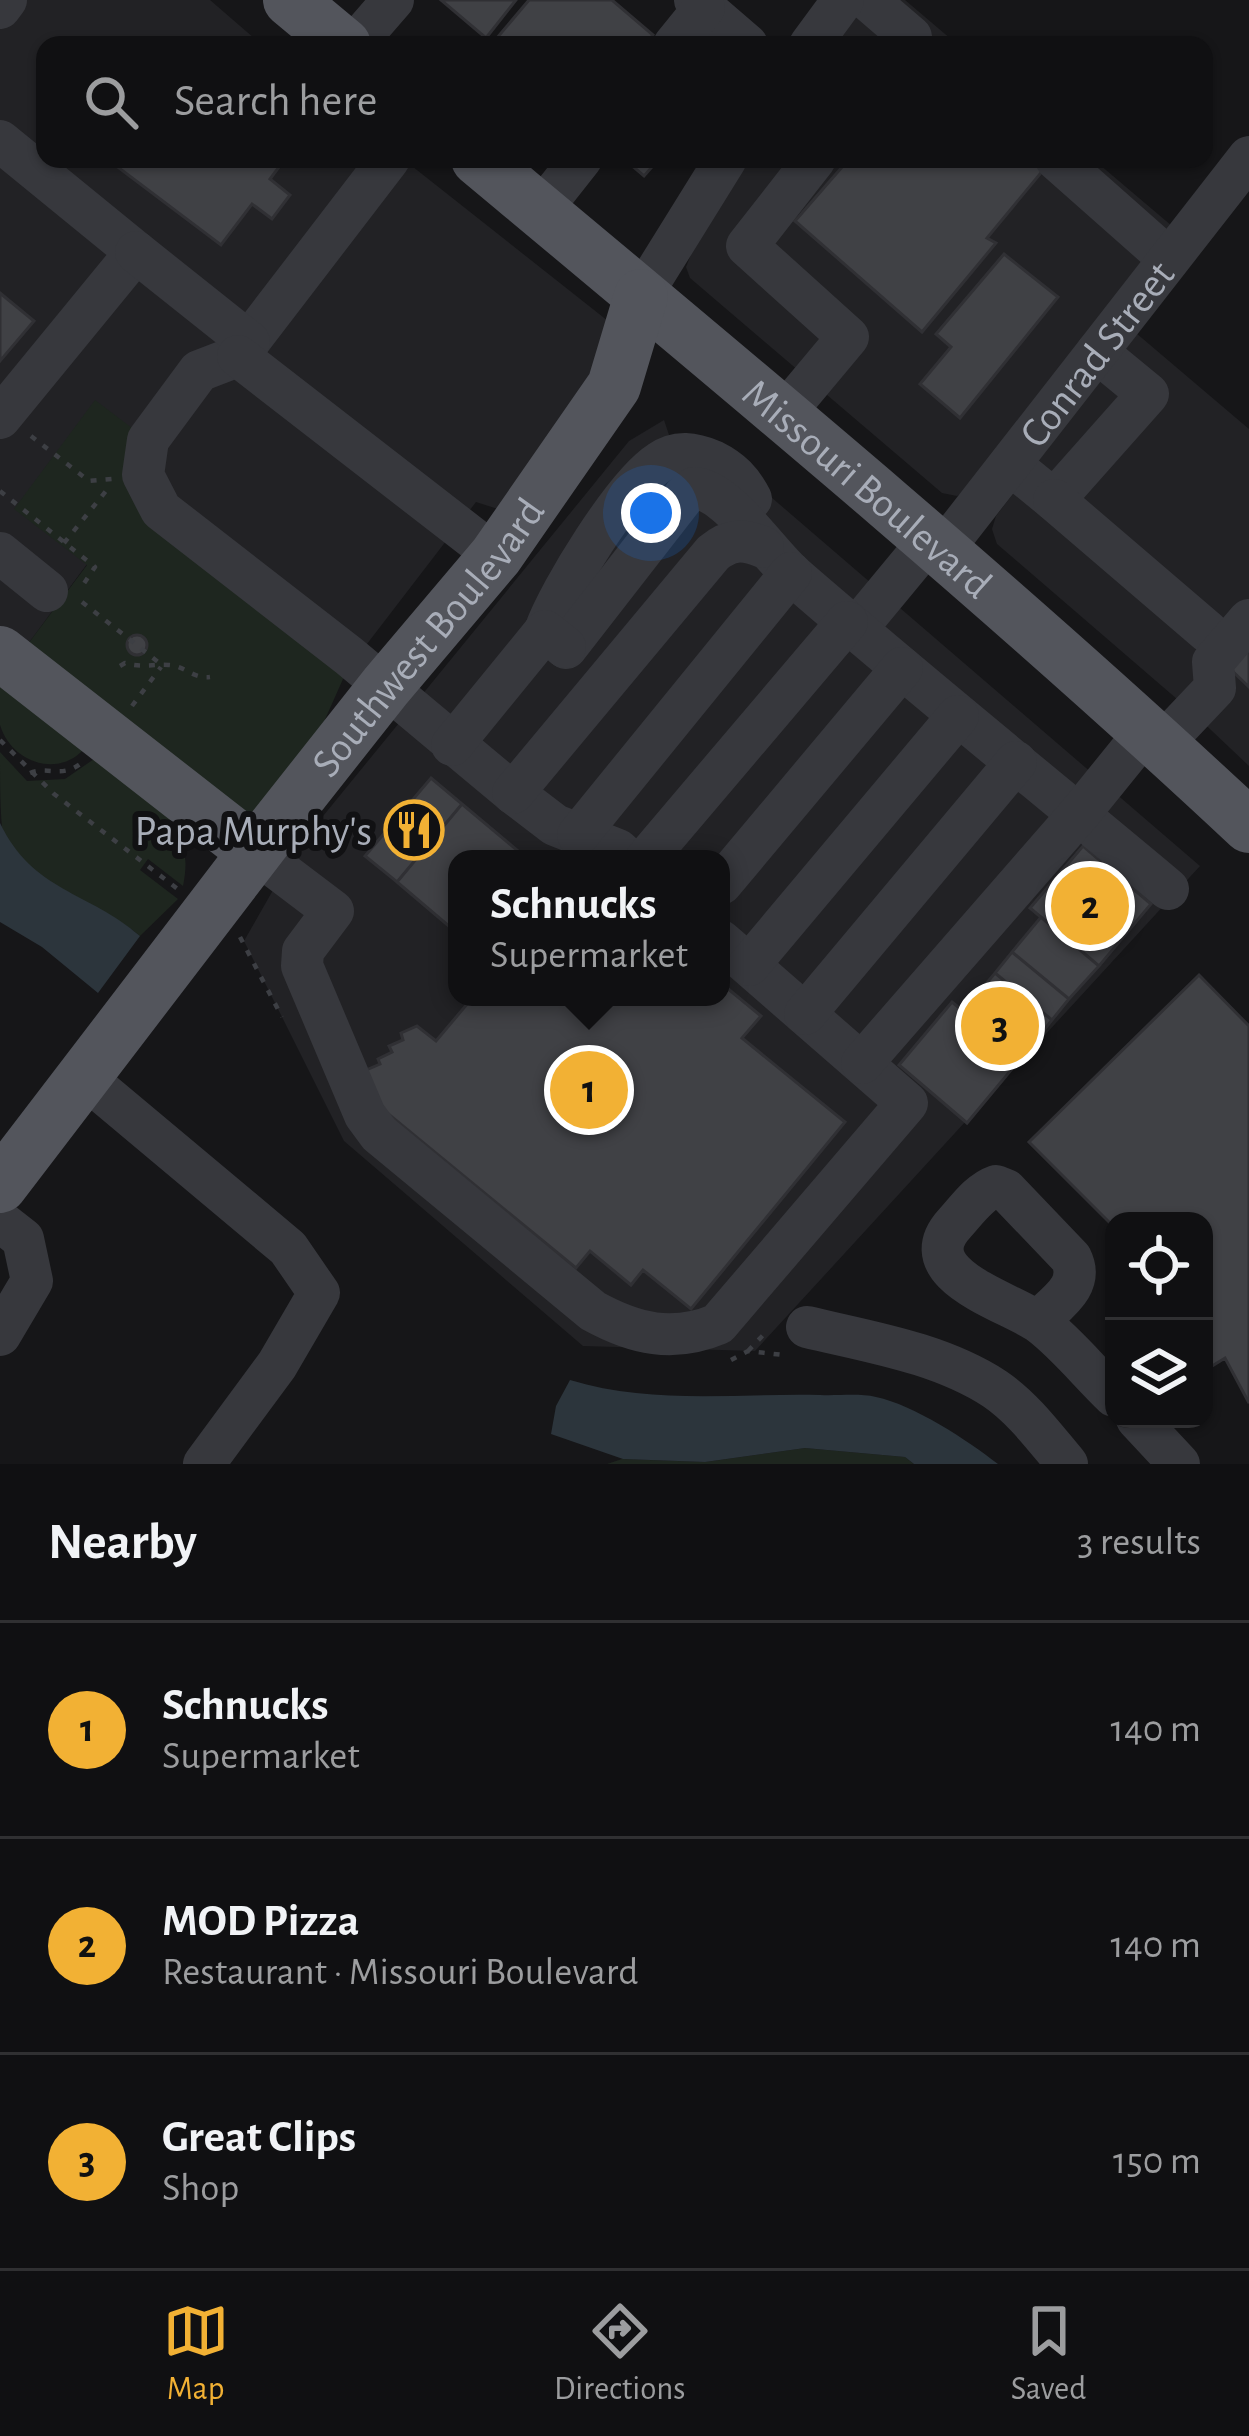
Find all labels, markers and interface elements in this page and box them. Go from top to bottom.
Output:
search box [36,36,1213,168]
icon: search [78,69,144,135]
text: Search here [174,79,377,124]
street label: Conrad Street [1013,254,1183,455]
street label: Missouri Boulevard [735,372,999,607]
your location [621,483,681,543]
street label: Southwest Boulevard [304,491,552,785]
restaurant icon: Papa Murphy's [383,799,445,861]
place label: Papa Murphy's [134,811,372,853]
popup [448,850,730,1006]
pin: 2 [1051,861,1129,951]
text: Schnucks [490,882,657,927]
text: Supermarket [490,936,688,975]
pin: 3 [961,981,1039,1071]
pin: 1 [550,1045,628,1135]
map controls [1105,1212,1213,1428]
button: locate [1105,1212,1213,1320]
button: layers [1105,1320,1213,1428]
text: Nearby [48,1517,197,1568]
text: 3 results [1077,1523,1201,1562]
text: Schnucks [162,1683,329,1728]
text: 1 [80,1710,94,1749]
text: 140 m [1111,1710,1201,1749]
text: Supermarket [162,1737,360,1776]
text: MOD Pizza [162,1899,359,1944]
text: 2 [78,1926,96,1965]
text: 140 m [1111,1926,1201,1965]
text: Restaurant · Missouri Boulevard [162,1953,638,1992]
text: Great Clips [162,2115,356,2160]
text: 3 [79,2142,95,2181]
text: 150 m [1113,2142,1201,2181]
text: Shop [162,2169,239,2208]
tab: Map [163,2298,229,2410]
tab: Directions [554,2298,685,2410]
tab: Saved [1011,2298,1086,2410]

